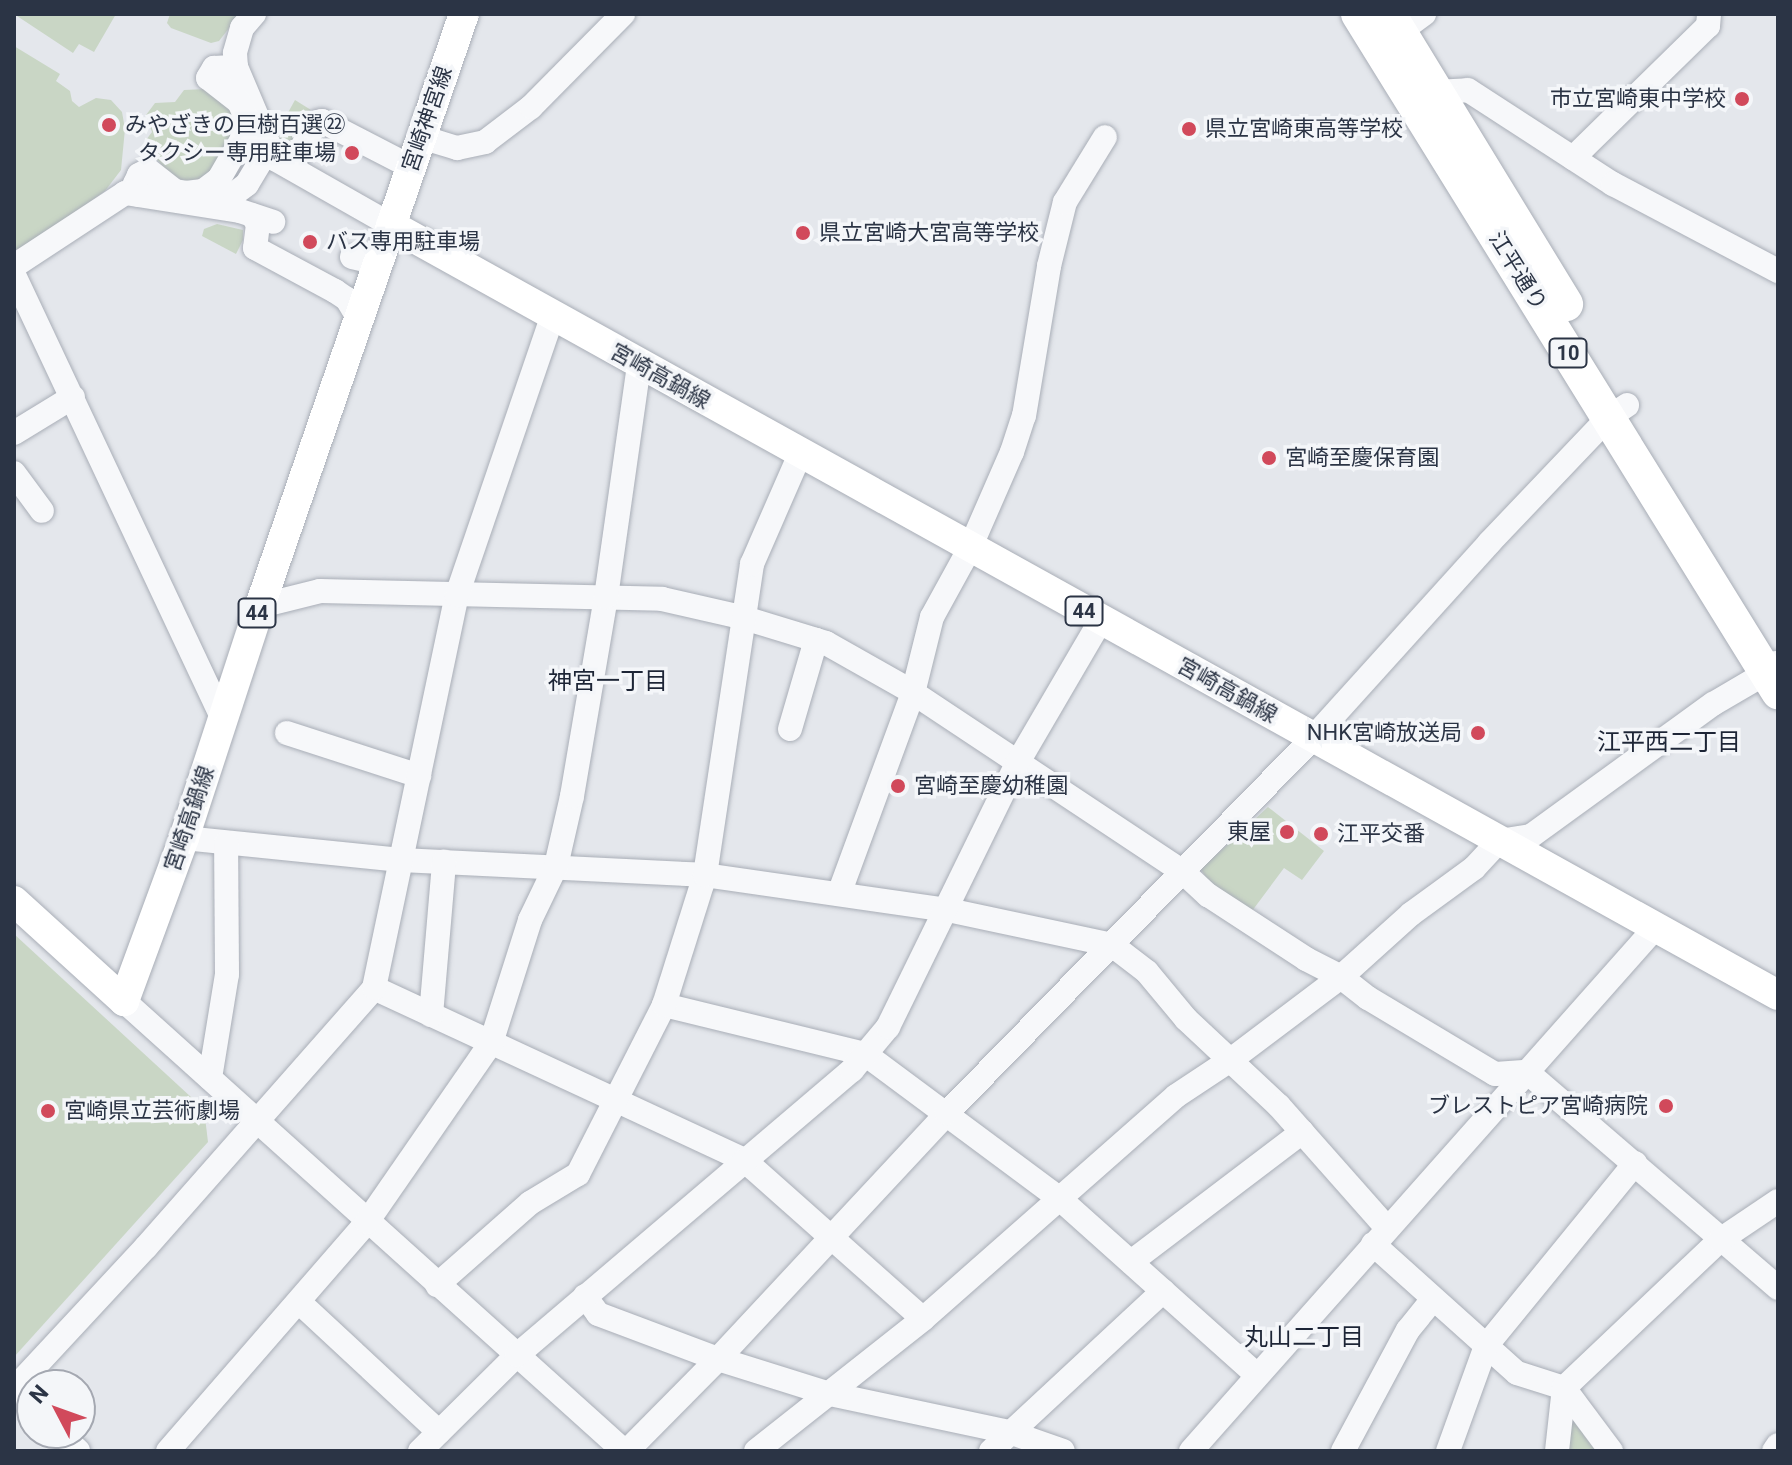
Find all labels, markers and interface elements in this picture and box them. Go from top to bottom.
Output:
street label: 宮崎神宮線 [397,63,457,175]
place label: 市立宮崎東中学校 [1550,86,1726,112]
marker: 市立宮崎東中学校 [1733,90,1751,108]
place label: みやざきの巨樹百選㉒ [125,112,345,138]
marker: みやざきの巨樹百選㉒ [100,116,118,134]
place label: 県立宮崎東高等学校 [1205,116,1403,142]
marker: 県立宮崎東高等学校 [1180,120,1198,138]
place label: タクシー専用駐車場 [138,140,336,166]
marker: タクシー専用駐車場 [343,144,361,162]
place label: 県立宮崎大宮高等学校 [819,220,1039,246]
marker: 県立宮崎大宮高等学校 [794,224,812,242]
street label: 江平通り [1483,227,1553,315]
place label: バス専用駐車場 [326,229,480,255]
marker: バス専用駐車場 [301,233,319,251]
road number: 10 [1548,337,1588,369]
street label: 宮崎高鍋線 [605,338,715,414]
place label: 宮崎至慶保育園 [1285,445,1439,471]
marker: 宮崎至慶保育園 [1260,449,1278,467]
road number: 44 [1064,595,1104,627]
road number: 44 [237,597,277,629]
street label: 宮崎高鍋線 [1172,652,1282,728]
district label: 神宮一丁目 [548,668,668,696]
place label: NHK宮崎放送局 [1307,720,1462,746]
marker: NHK宮崎放送局 [1469,724,1487,742]
district label: 江平西二丁目 [1597,729,1741,757]
street label: 宮崎高鍋線 [159,763,219,875]
place label: 宮崎至慶幼稚園 [914,773,1068,799]
marker: 宮崎至慶幼稚園 [889,777,907,795]
place label: 東屋 [1227,819,1271,845]
place label: 江平交番 [1337,821,1425,847]
marker: 東屋 [1278,823,1296,841]
marker: 江平交番 [1312,825,1330,843]
place label: ブレストピア宮崎病院 [1428,1093,1648,1119]
marker: ブレストピア宮崎病院 [1655,1095,1677,1117]
place label: 宮崎県立芸術劇場 [64,1098,240,1124]
marker: 宮崎県立芸術劇場 [39,1102,57,1120]
district label: 丸山二丁目 [1244,1324,1364,1352]
north arrow [16,1369,96,1449]
text: N [24,1380,54,1408]

